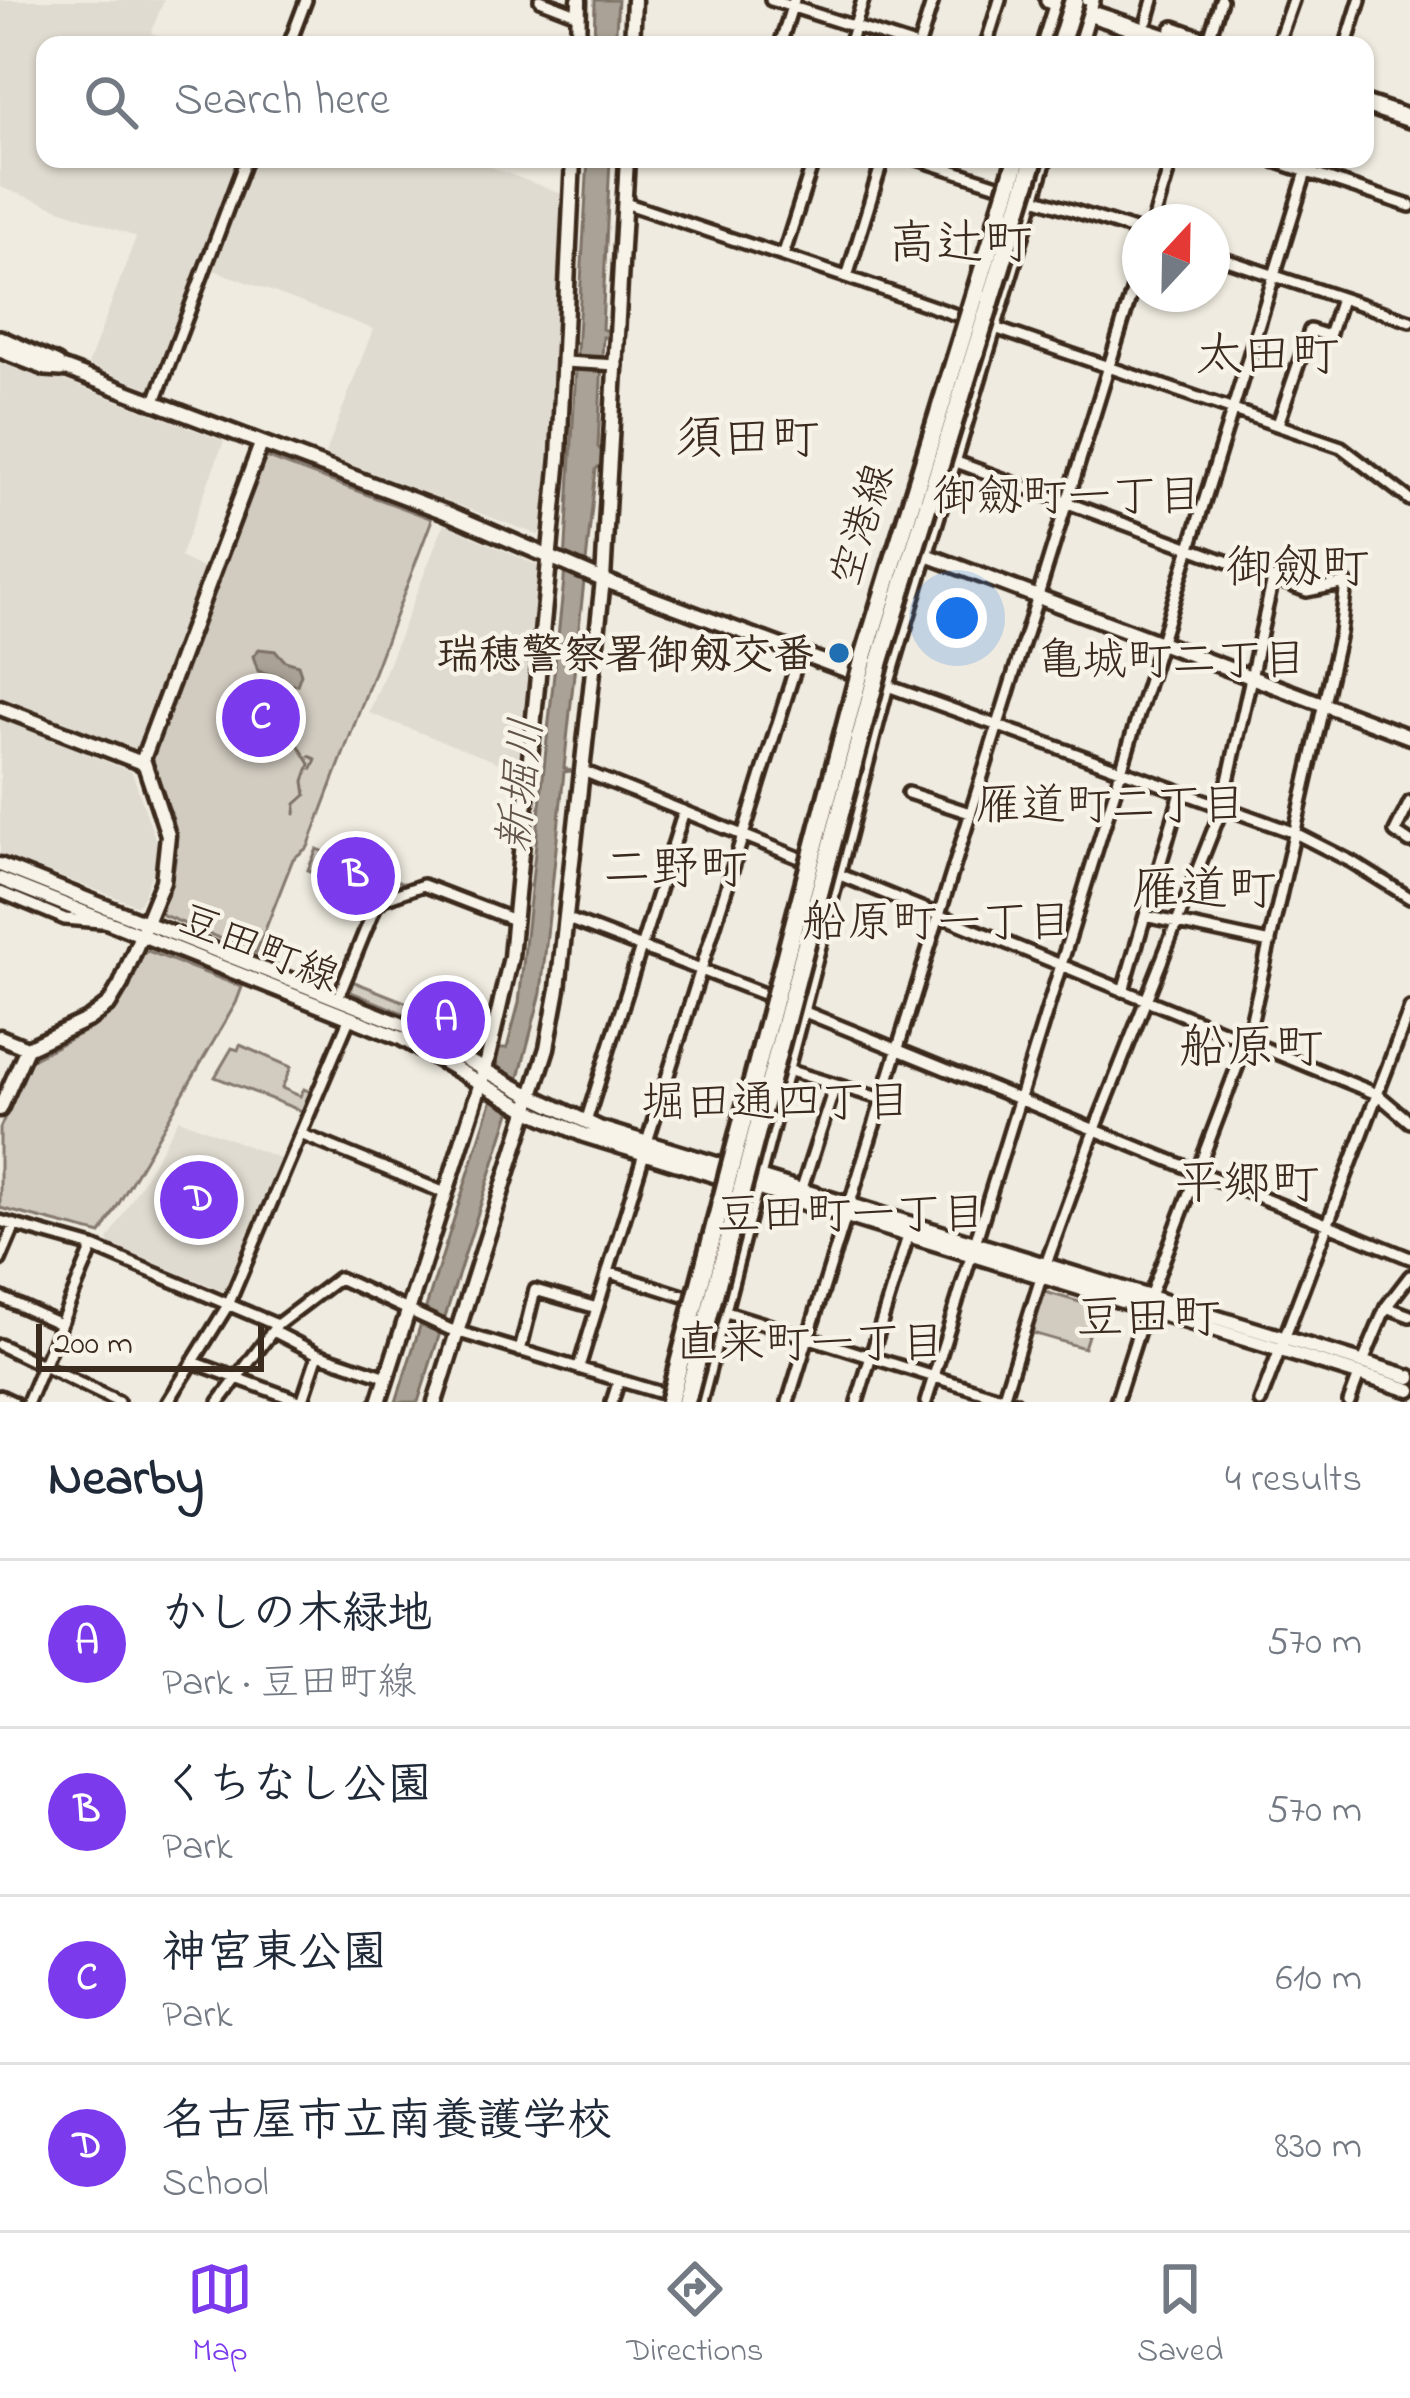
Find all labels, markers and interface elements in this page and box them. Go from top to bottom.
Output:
search box [36,36,1374,168]
icon: search [78,69,144,135]
text: Search here [174,69,390,135]
north arrow [1122,204,1230,312]
district label: 高辻町 [888,211,1032,281]
district label: 太田町 [1195,323,1339,393]
district label: 須田町 [675,406,819,476]
street label: 空港線 [817,456,912,594]
district label: 御劔町一丁目 [932,466,1202,532]
district label: 御劔町 [1225,535,1369,605]
your location [927,588,987,648]
place label: 瑞穂警察署御剱交番 [437,627,815,688]
district label: 亀城町二丁目 [1037,630,1307,696]
marker: 瑞穂警察署御剱交番 [826,640,852,666]
pin: C [222,673,300,763]
water label: 新堀川 [483,715,563,856]
district label: 雁道町二丁目 [976,775,1246,841]
pin: B [317,831,395,921]
district label: 二野町 [603,836,747,906]
district label: 雁道町 [1132,857,1276,927]
street label: 豆田町線 [169,890,348,1010]
district label: 船原町一丁目 [802,892,1072,958]
pin: A [407,975,485,1065]
district label: 船原町 [1179,1015,1323,1085]
district label: 堀田通四丁目 [641,1072,911,1138]
district label: 平郷町 [1175,1151,1319,1221]
pin: D [160,1155,238,1245]
district label: 豆田町一丁目 [716,1184,986,1250]
district label: 豆田町 [1076,1285,1220,1355]
district label: 直来町一丁目 [675,1313,945,1379]
scale bar [36,1318,264,1371]
text: 200 m [54,1321,133,1369]
text: Nearby [48,1443,204,1518]
text: 4 results [1225,1452,1362,1509]
text: かしの木緑地 [162,1583,432,1649]
text: A [75,1615,99,1672]
text: 570 m [1267,1615,1362,1672]
text: Park · 豆田町線 [162,1656,416,1713]
text: くちなし公園 [162,1754,432,1820]
text: B [74,1783,100,1840]
text: 570 m [1267,1783,1362,1840]
text: Park [162,1820,232,1877]
text: 神宮東公園 [162,1922,387,1988]
text: C [76,1951,98,2008]
text: 610 m [1276,1951,1362,2008]
text: Park [162,1988,232,2045]
text: 名古屋市立南養護学校 [162,2090,612,2156]
text: D [73,2119,101,2176]
text: 830 m [1274,2119,1362,2176]
text: School [162,2156,269,2213]
tab: Map [187,2256,253,2376]
tab: Directions [626,2256,764,2376]
tab: Saved [1137,2256,1223,2376]

